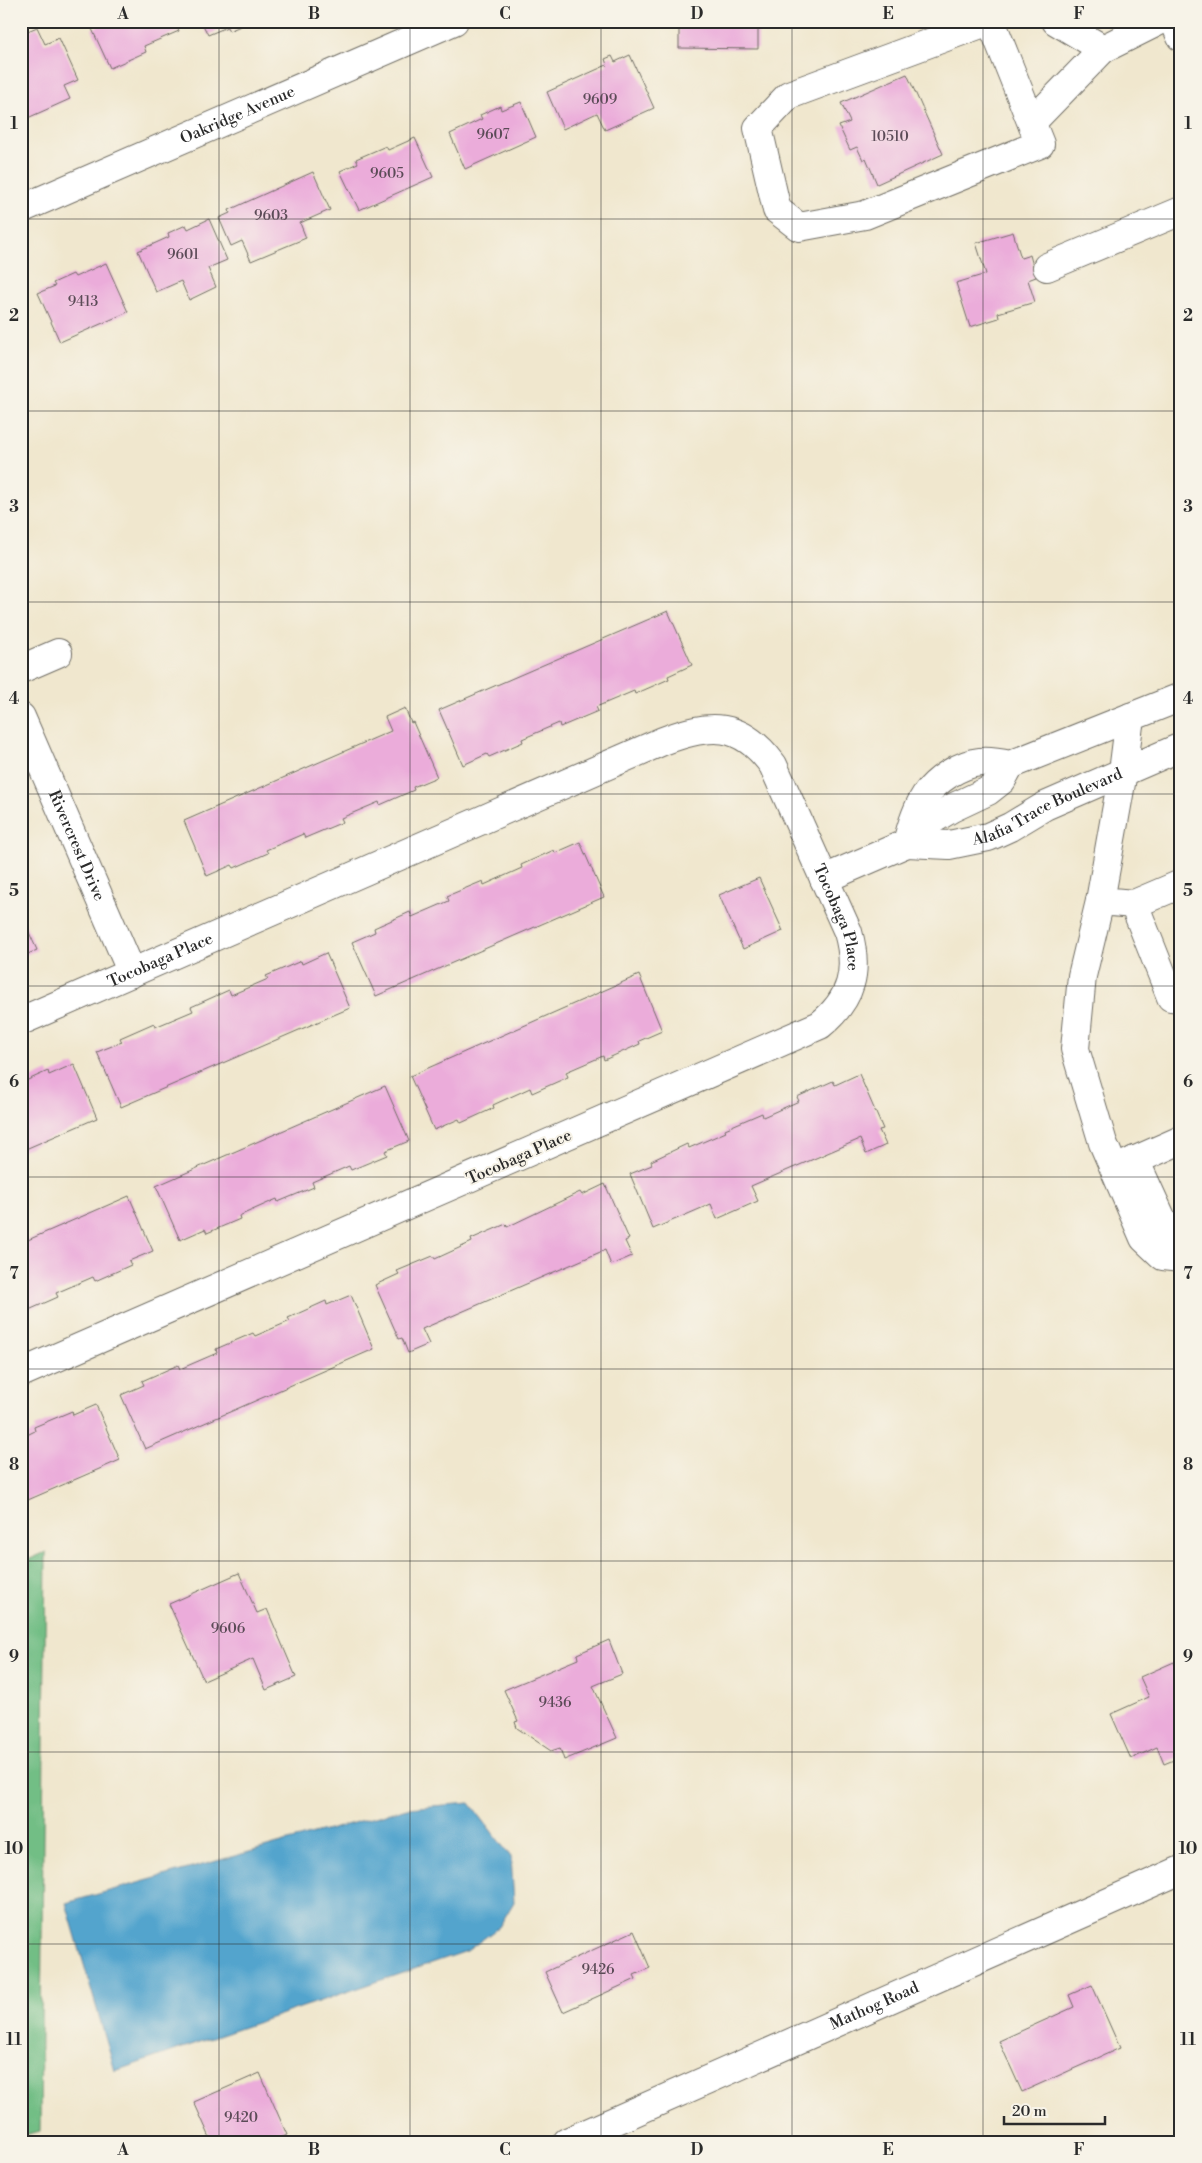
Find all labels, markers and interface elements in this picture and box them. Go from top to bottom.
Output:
text: A [116,4,129,24]
text: B [308,4,320,24]
text: C [499,4,511,24]
text: D [691,4,704,24]
text: E [882,4,894,24]
text: F [1073,4,1085,24]
street label: Oakridge Avenue [177,81,298,149]
house number: 9609 [583,91,617,109]
text: 1 [10,114,18,134]
text: 1 [1184,114,1192,134]
house number: 9607 [476,126,510,144]
house number: 10510 [871,128,909,146]
house number: 9605 [370,165,404,183]
house number: 9603 [254,207,288,225]
house number: 9601 [167,246,199,264]
house number: 9413 [68,293,99,311]
text: 2 [9,306,19,326]
text: 2 [1183,306,1193,326]
text: 3 [9,497,19,517]
text: 3 [1183,497,1193,517]
text: 4 [9,689,20,709]
text: 4 [1183,689,1194,709]
street label: Alafia Trace Boulevard [969,764,1125,850]
street label: Rivercrest Drive [44,787,109,904]
street label: Tocobaga Place [809,861,863,971]
text: 5 [9,881,19,901]
text: 5 [1183,881,1193,901]
street label: Tocobaga Place [105,929,216,992]
text: 6 [9,1072,19,1092]
text: 6 [1183,1072,1193,1092]
street label: Tocobaga Place [463,1125,575,1189]
text: 7 [9,1264,19,1284]
text: 7 [1183,1264,1193,1284]
text: 8 [9,1455,19,1475]
text: 8 [1183,1455,1193,1475]
house number: 9606 [211,1620,246,1638]
text: 9 [9,1647,19,1667]
text: 9 [1183,1647,1193,1667]
house number: 9436 [539,1694,572,1712]
text: 10 [5,1839,23,1859]
text: 10 [1179,1839,1197,1859]
house number: 9426 [581,1961,615,1979]
street label: Mathog Road [827,1977,922,2034]
text: 11 [6,2030,22,2050]
text: 11 [1180,2030,1196,2050]
scale bar [1004,2093,1106,2125]
text: 20 m [1012,2102,1047,2121]
house number: 9420 [224,2109,258,2127]
text: A [116,2140,129,2160]
text: B [308,2140,320,2160]
text: C [499,2140,511,2160]
text: D [691,2140,704,2160]
text: E [882,2140,894,2160]
text: F [1073,2140,1085,2160]

